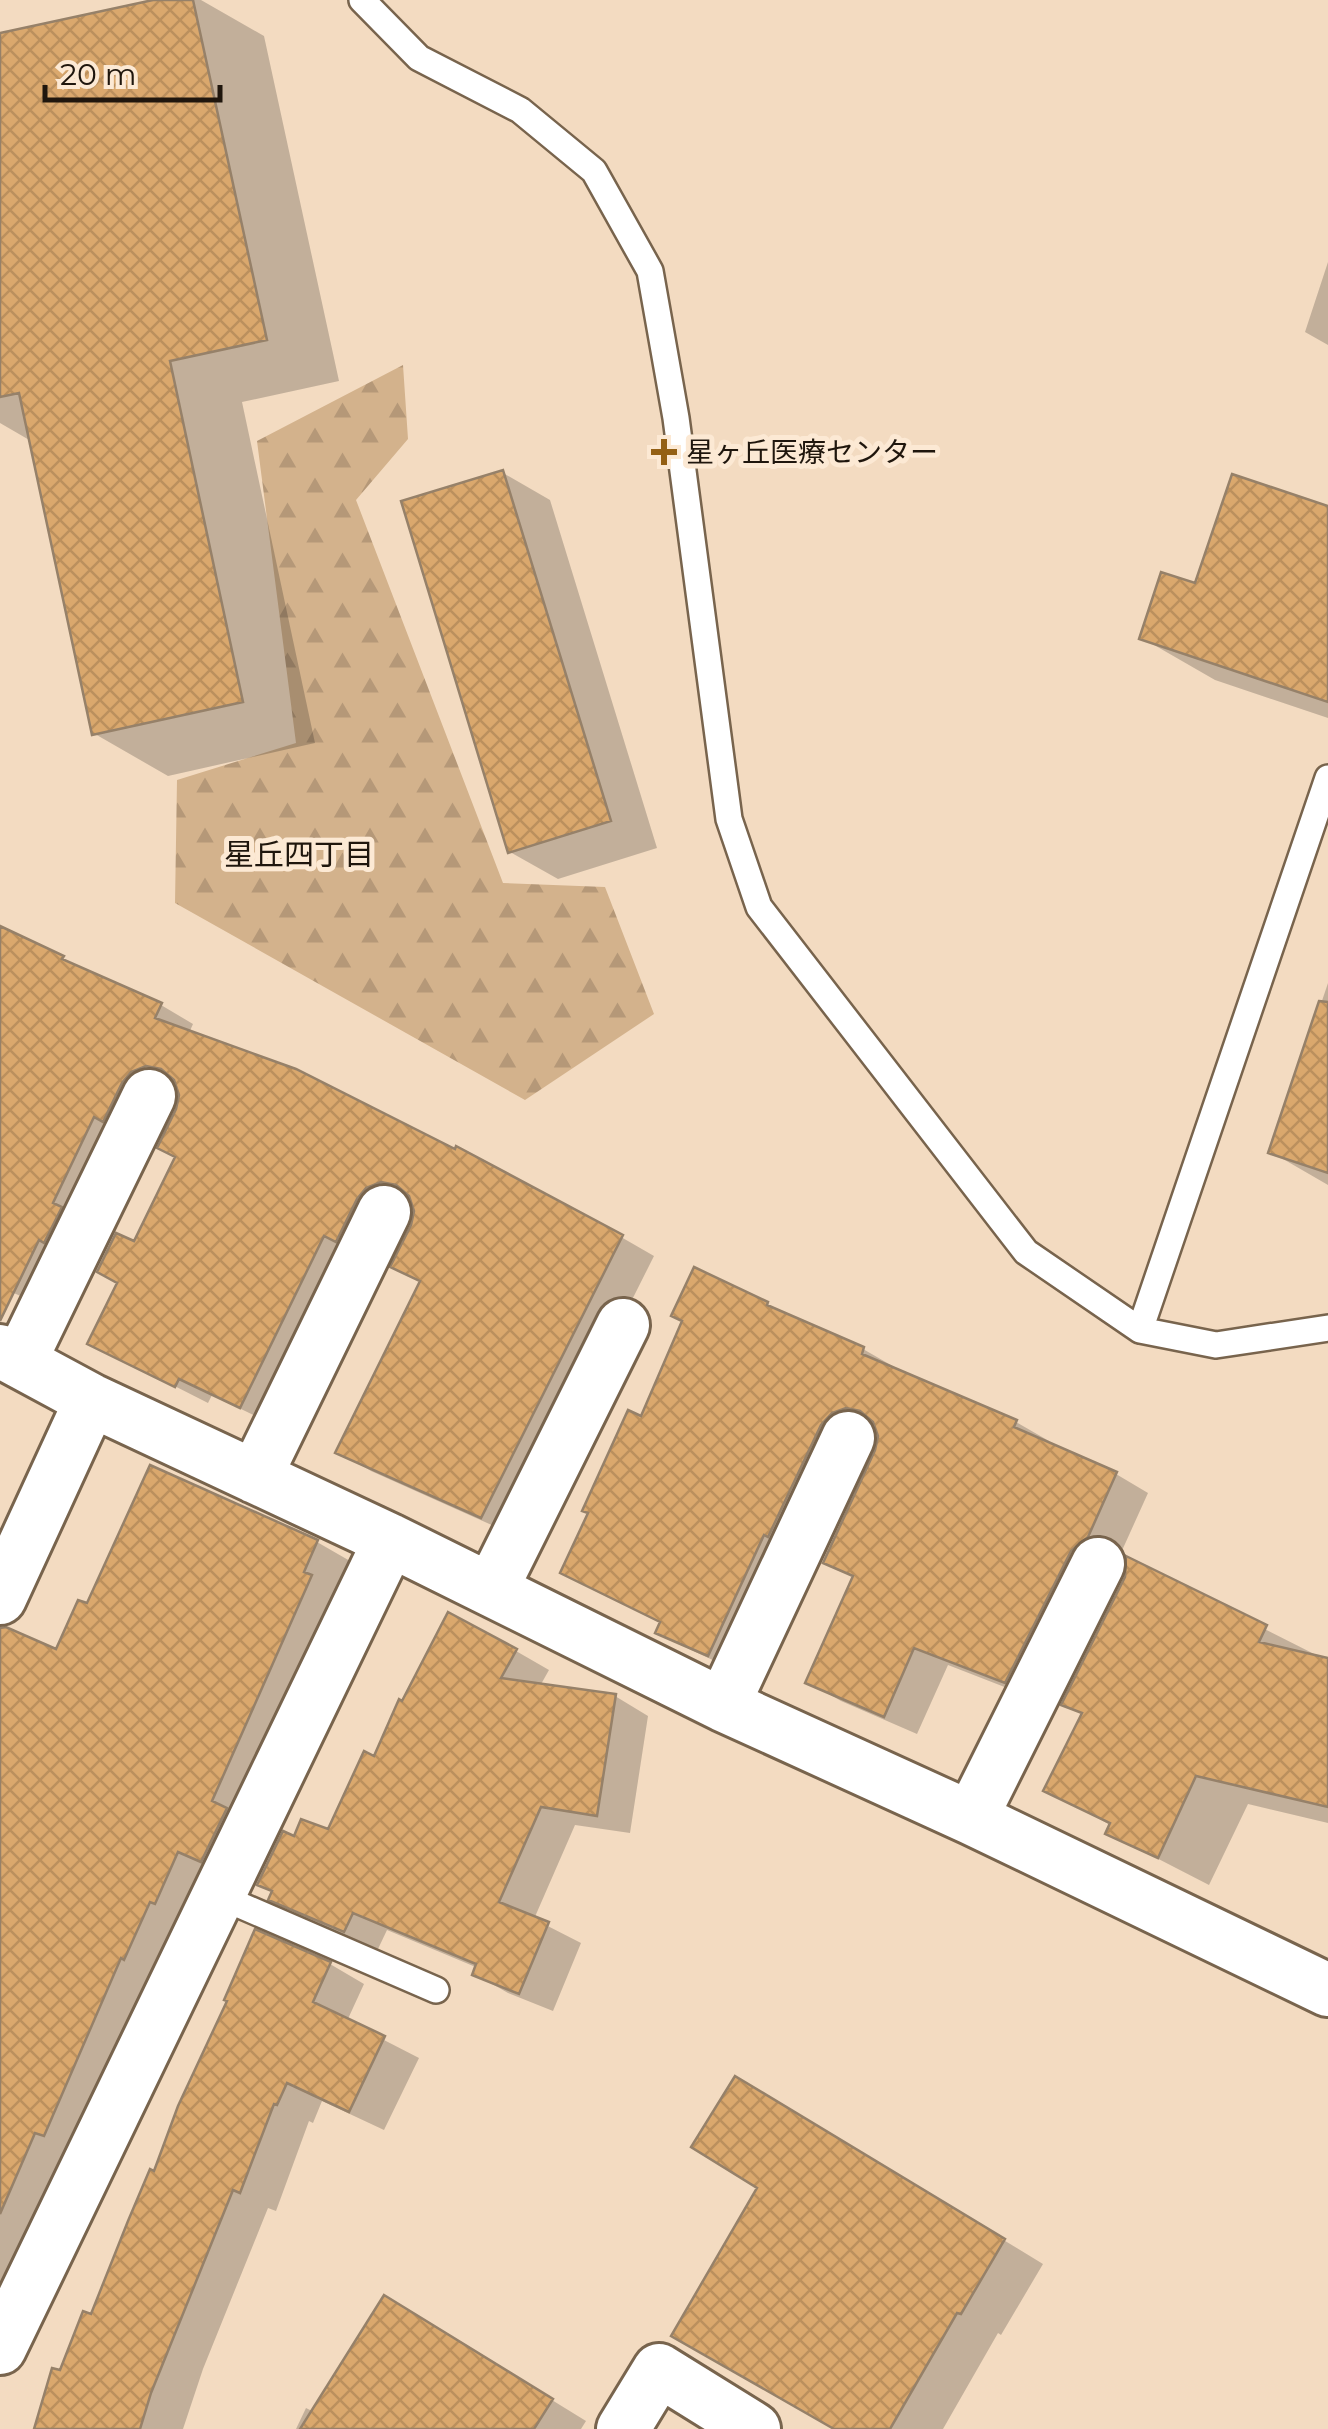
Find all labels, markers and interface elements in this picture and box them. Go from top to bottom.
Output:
scale bar [45,40,220,102]
text: 20 m [60,56,137,93]
place label: 星ヶ丘医療センター [686,435,938,469]
marker: 星ヶ丘医療センター [651,439,677,465]
district label: 星丘四丁目 [224,836,374,873]

